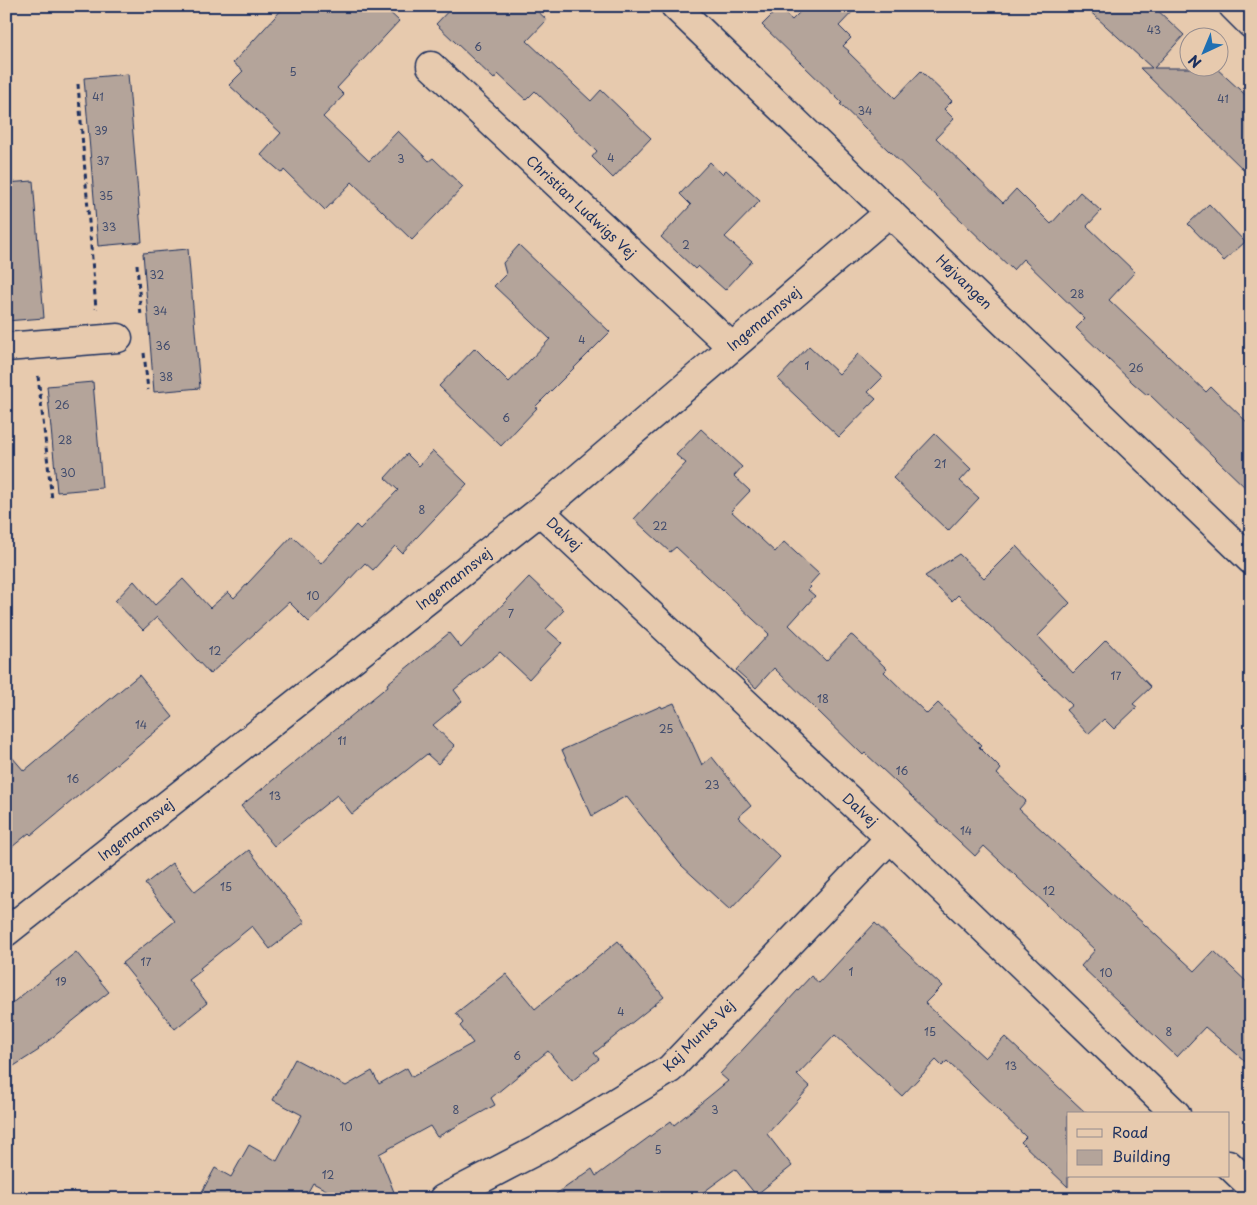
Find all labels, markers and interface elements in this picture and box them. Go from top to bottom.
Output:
house number: 43 [1147,21,1161,38]
north arrow [1180,28,1230,78]
house number: 6 [474,38,482,55]
text: N [1183,50,1206,73]
house number: 5 [289,63,297,80]
house number: 41 [92,88,104,105]
house number: 41 [1217,90,1229,107]
house number: 34 [858,102,872,119]
house number: 39 [94,122,108,139]
house number: 4 [607,149,615,166]
house number: 3 [397,150,405,167]
street label: Christian Ludwigs Vej [522,150,641,263]
house number: 37 [97,152,110,169]
house number: 35 [99,187,113,204]
house number: 33 [102,218,116,235]
house number: 2 [682,236,690,253]
street label: Højvangen [931,249,997,314]
house number: 32 [150,266,165,283]
street label: Ingemannsvej [722,281,805,356]
house number: 28 [1070,285,1084,302]
house number: 34 [153,302,167,319]
house number: 4 [578,331,586,348]
house number: 36 [156,337,171,354]
house number: 1 [805,357,810,374]
house number: 26 [1128,359,1144,376]
house number: 38 [159,368,173,385]
house number: 26 [54,396,70,413]
house number: 6 [502,409,510,426]
house number: 28 [58,431,72,448]
house number: 21 [934,455,946,472]
house number: 30 [60,464,76,481]
house number: 8 [419,501,426,518]
street label: Dalvej [542,512,587,556]
house number: 22 [653,517,667,534]
street label: Ingemannsvej [411,542,496,615]
house number: 10 [307,587,319,604]
house number: 7 [508,605,514,622]
house number: 12 [209,642,222,659]
house number: 17 [1111,667,1122,684]
house number: 18 [817,690,829,707]
house number: 14 [135,716,147,733]
house number: 25 [659,720,673,737]
house number: 11 [337,732,347,749]
house number: 16 [896,762,909,779]
house number: 16 [67,770,80,787]
house number: 23 [705,776,719,793]
house number: 13 [269,787,281,804]
street label: Dalvej [838,788,883,832]
street label: Ingemannsvej [93,793,178,866]
house number: 14 [960,822,972,839]
house number: 15 [220,878,232,895]
house number: 12 [1043,882,1056,899]
house number: 17 [141,953,152,970]
house number: 1 [849,963,854,980]
house number: 10 [1100,964,1112,981]
house number: 19 [55,973,67,990]
street label: Kaj Munks Vej [658,995,739,1076]
house number: 4 [617,1003,625,1020]
house number: 15 [924,1023,936,1040]
house number: 8 [1166,1023,1173,1040]
house number: 6 [513,1047,521,1064]
house number: 13 [1005,1057,1017,1074]
house number: 8 [453,1101,460,1118]
house number: 3 [711,1101,719,1118]
legend [1067,1112,1230,1178]
house number: 10 [340,1118,352,1135]
text: Road [1112,1120,1148,1143]
house number: 5 [654,1141,662,1158]
text: Building [1112,1144,1171,1167]
house number: 12 [322,1166,335,1183]

